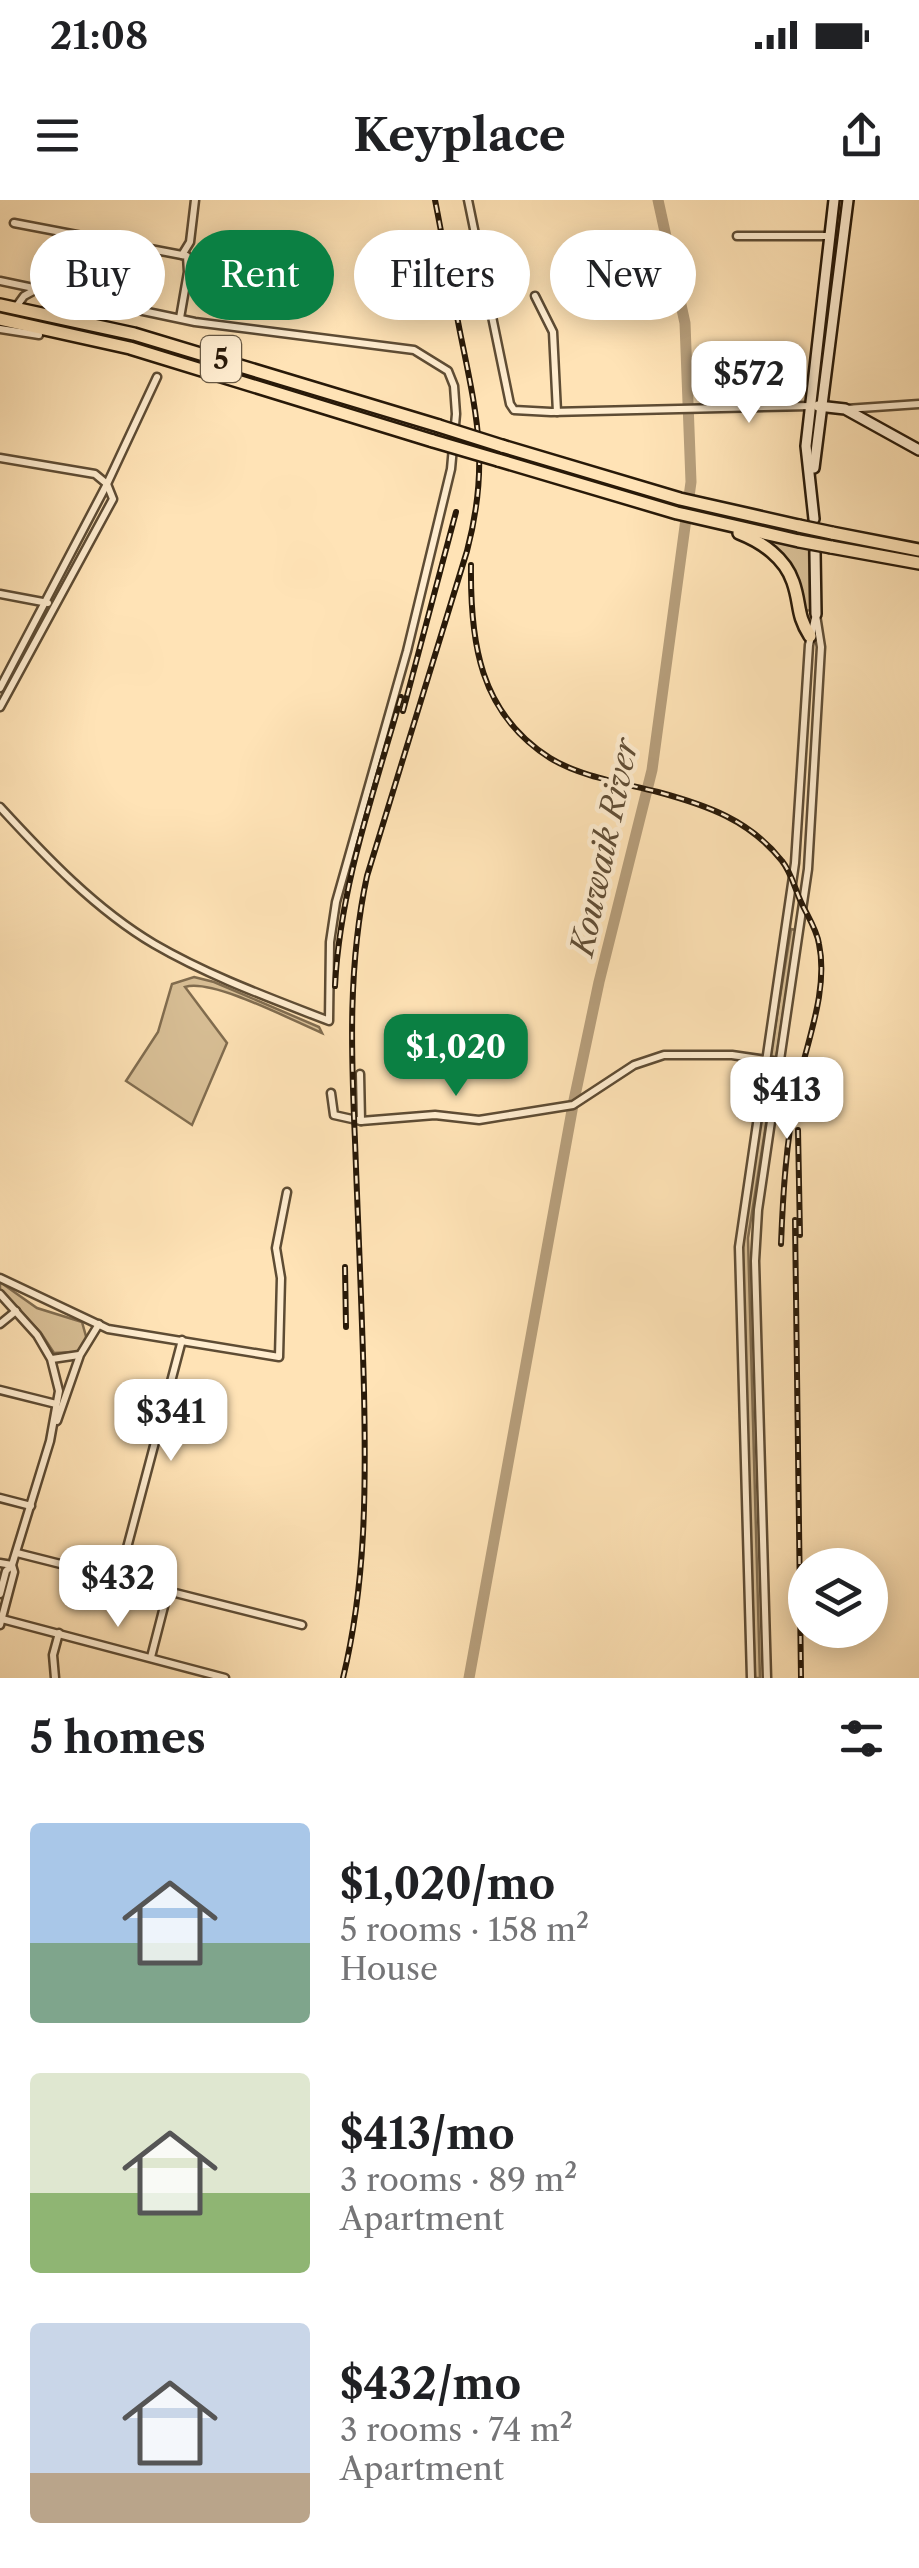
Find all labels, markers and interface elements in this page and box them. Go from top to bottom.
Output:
text: 21:08 [50,12,148,59]
text: Keyplace [353,107,566,163]
icon: menu [30,108,85,163]
icon: share [834,108,889,163]
chip: Buy [30,230,165,320]
chip: Rent [185,230,334,320]
chip: Filters [354,230,530,320]
chip: New [550,230,696,320]
road number: 5 [201,336,241,382]
pin: $572 [690,341,808,426]
text: $572 [713,354,785,393]
water label: Kouwaik River [561,733,646,962]
pin: $1,020 [375,1014,537,1099]
text: $1,020 [406,1027,506,1066]
pin: $413 [728,1057,846,1142]
text: $413 [752,1070,822,1109]
pin: $341 [112,1379,230,1464]
text: $341 [136,1392,206,1431]
pin: $432 [59,1545,177,1630]
map controls [788,1548,888,1648]
button: layers [788,1548,888,1648]
text: $432 [81,1558,155,1597]
icon: filters [834,1711,889,1766]
text: 5 homes [30,1712,206,1764]
text: $1,020/mo [340,1858,555,1910]
icon: home [110,1863,230,1983]
text: 5 rooms · 158 m² [340,1910,589,1949]
text: House [340,1949,438,1988]
text: $413/mo [340,2108,515,2160]
icon: home [110,2113,230,2233]
text: 3 rooms · 89 m² [340,2160,577,2199]
text: Apartment [340,2199,504,2238]
text: $432/mo [340,2358,521,2410]
icon: home [110,2363,230,2483]
text: 3 rooms · 74 m² [340,2410,573,2449]
text: Apartment [340,2449,504,2488]

